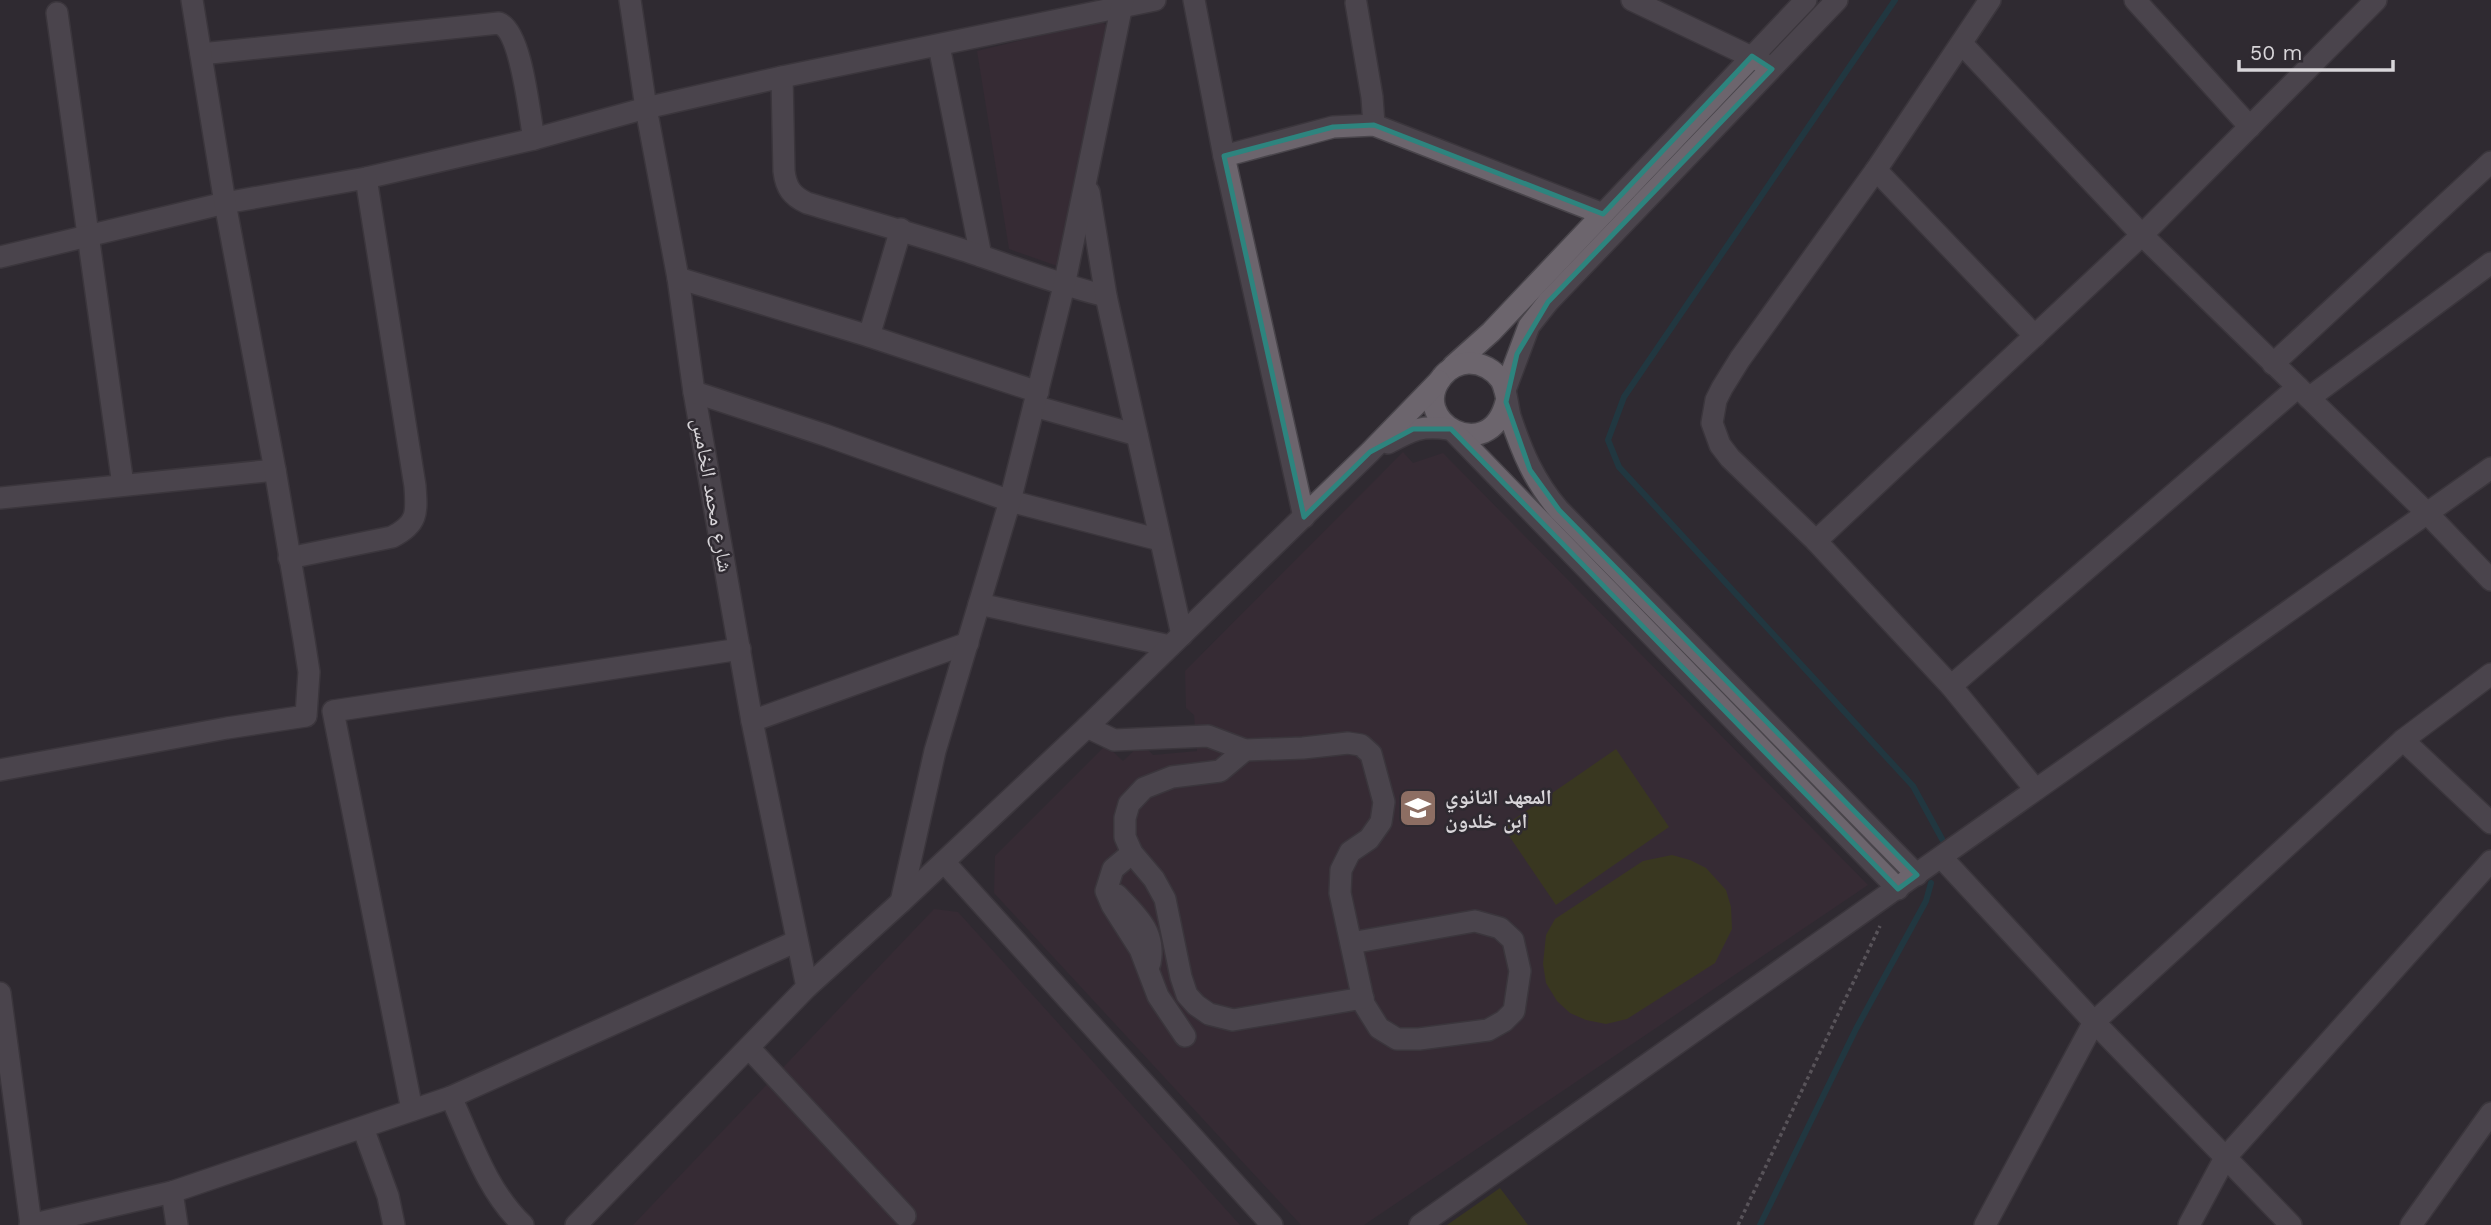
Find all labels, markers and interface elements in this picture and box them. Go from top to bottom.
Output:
scale bar [2239,28,2393,72]
text: 50 m [2250,40,2302,65]
street label: شارع محمد الخامس [686,416,739,574]
place label: المعهد الثانوي ابن خلدون [1445,784,1552,834]
school or university icon: المعهد الثانوي ابن خلدون [1397,787,1439,829]

